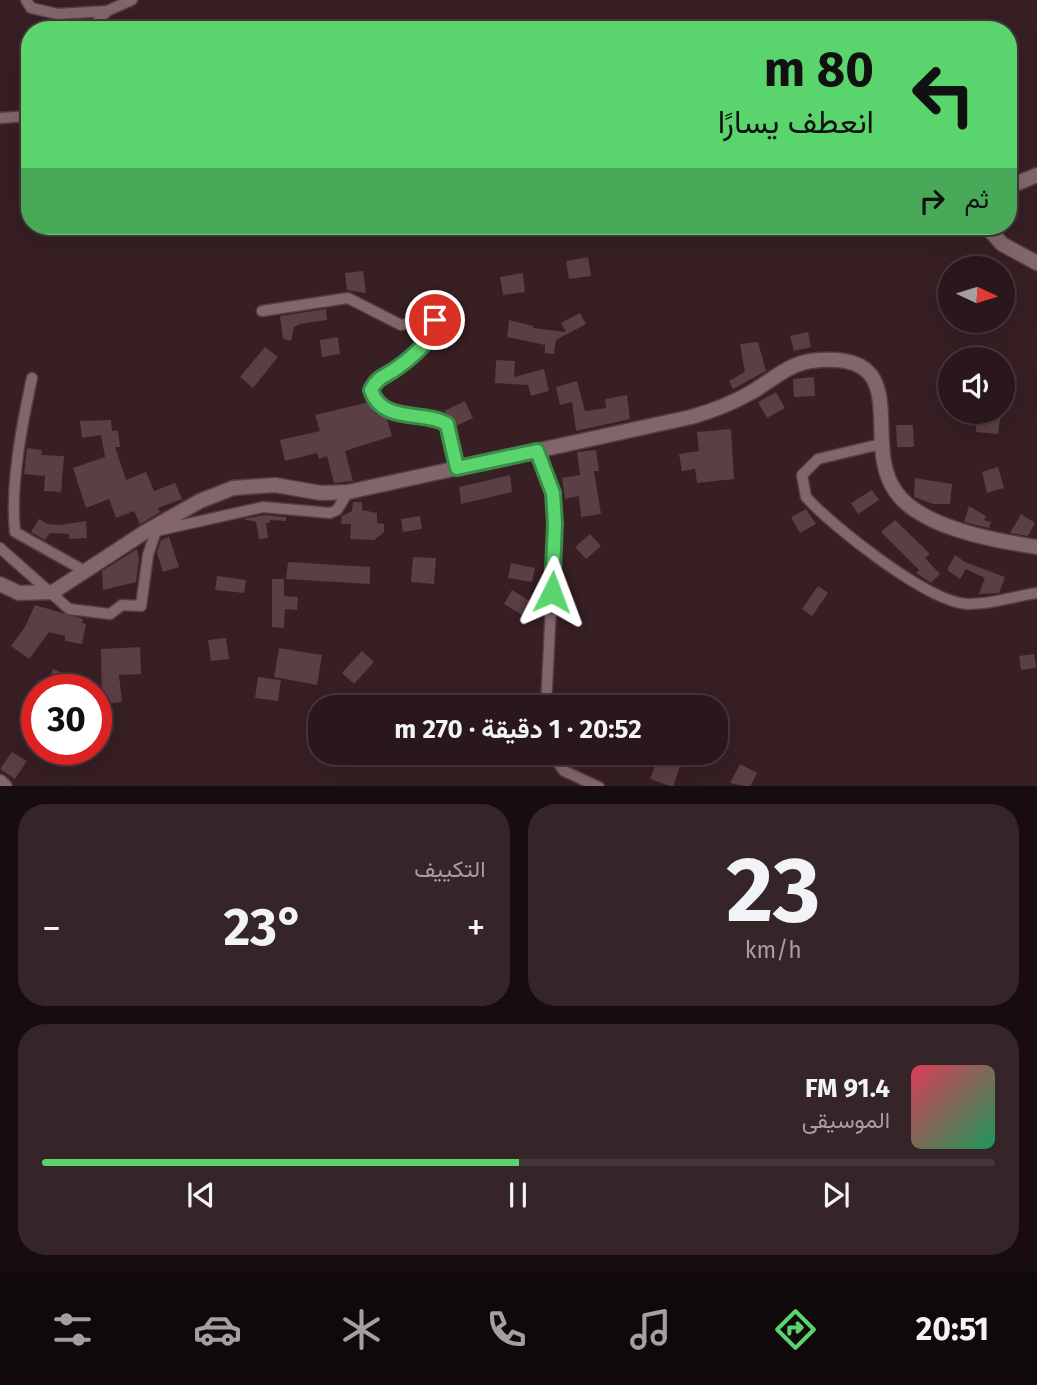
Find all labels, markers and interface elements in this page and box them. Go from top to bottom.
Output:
text: 80 m [764,40,874,99]
icon: left [898,49,989,140]
text: انعطف يسارًا [718,103,874,141]
icon: right [913,182,951,220]
text: ثم [965,184,989,215]
north arrow [938,256,1015,332]
map controls [938,256,1015,424]
pin [405,290,465,350]
icon: arrive [416,301,454,339]
button: sound [938,347,1015,424]
position arrow [515,555,589,629]
speed limit sign: 30 [21,674,112,765]
text: 20:52 · 1 دقيقة · 270 m [394,714,642,745]
text: 23 [726,836,820,945]
text: التكييف [414,855,486,883]
text: 23° [223,896,304,959]
text: − [42,905,61,951]
text: + [467,905,486,951]
text: km/h [745,936,802,964]
text: 91.4 FM [805,1073,890,1104]
text: الموسيقى [802,1106,890,1134]
icon: previous [182,1176,220,1214]
icon: pause [499,1176,537,1214]
icon: next [817,1176,855,1214]
icon: filters [48,1305,97,1354]
icon: car [193,1305,242,1354]
icon: climate [337,1305,386,1354]
icon: phone [482,1305,531,1354]
icon: music [626,1305,675,1354]
icon: directions [771,1305,820,1354]
text: 20:51 [916,1310,989,1348]

